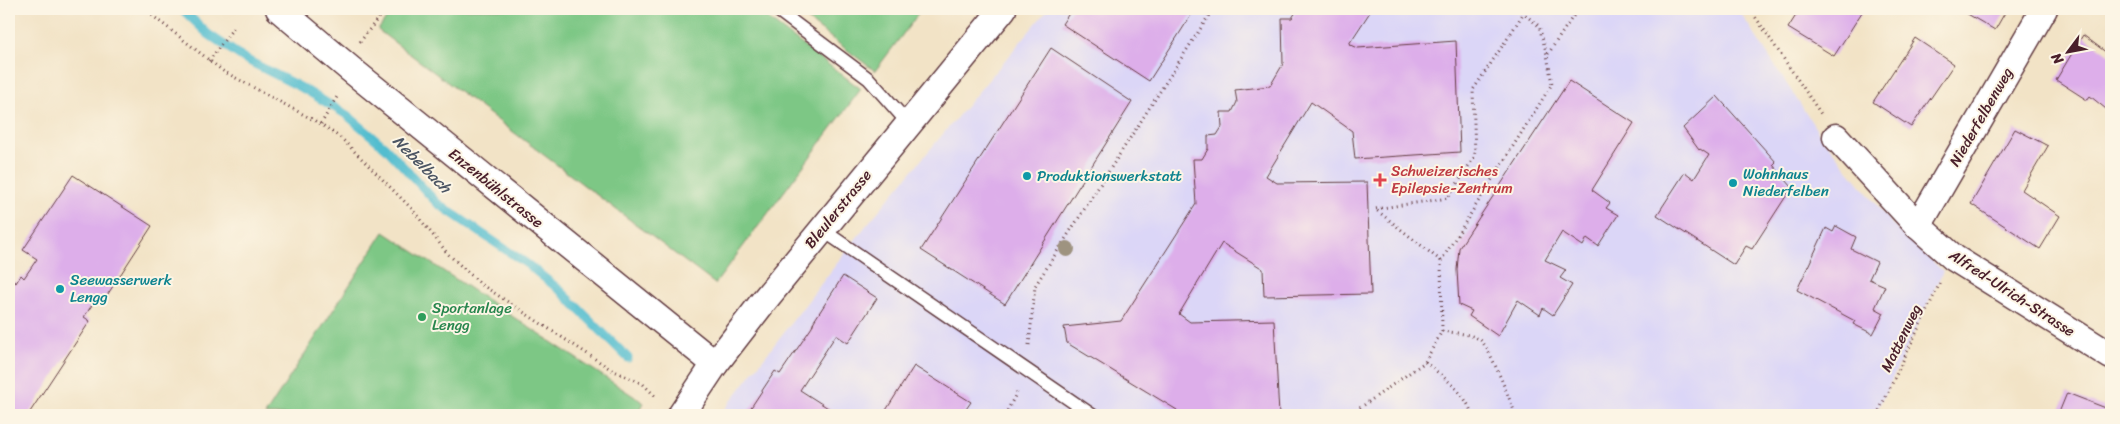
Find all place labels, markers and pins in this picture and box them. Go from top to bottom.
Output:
place label: Schweizerisches Epilepsie-Zentrum [1391,158,1513,201]
place label: Wohnhaus Niederfelben [1743,161,1829,204]
place label: Produktionswerkstatt [1037,163,1183,189]
marker: Produktionswerkstatt [1021,170,1033,182]
marker: Schweizerisches Epilepsie-Zentrum [1373,173,1387,187]
marker: Wohnhaus Niederfelben [1727,177,1739,189]
place label: Seewasserwerk Lengg [70,267,173,310]
marker: Seewasserwerk Lengg [54,283,66,295]
place label: Sportanlage Lengg [432,295,512,338]
marker: Sportanlage Lengg [416,311,428,323]

